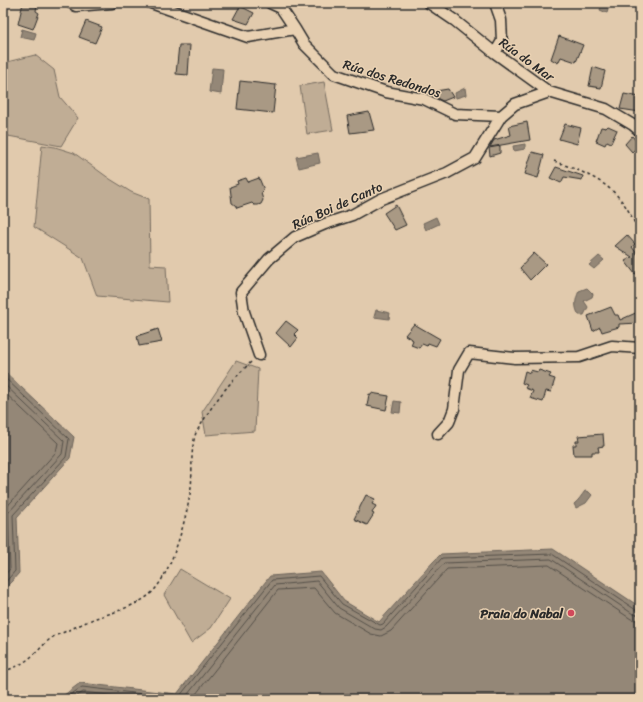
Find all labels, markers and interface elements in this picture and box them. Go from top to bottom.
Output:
street label: Rúa do Mar [494,31,560,88]
street label: Rúa dos Redondos [340,53,444,104]
street label: Rúa Boi de Canto [288,175,387,236]
place label: Praia do Nabal [480,602,564,625]
marker: Praia do Nabal [566,608,576,618]

